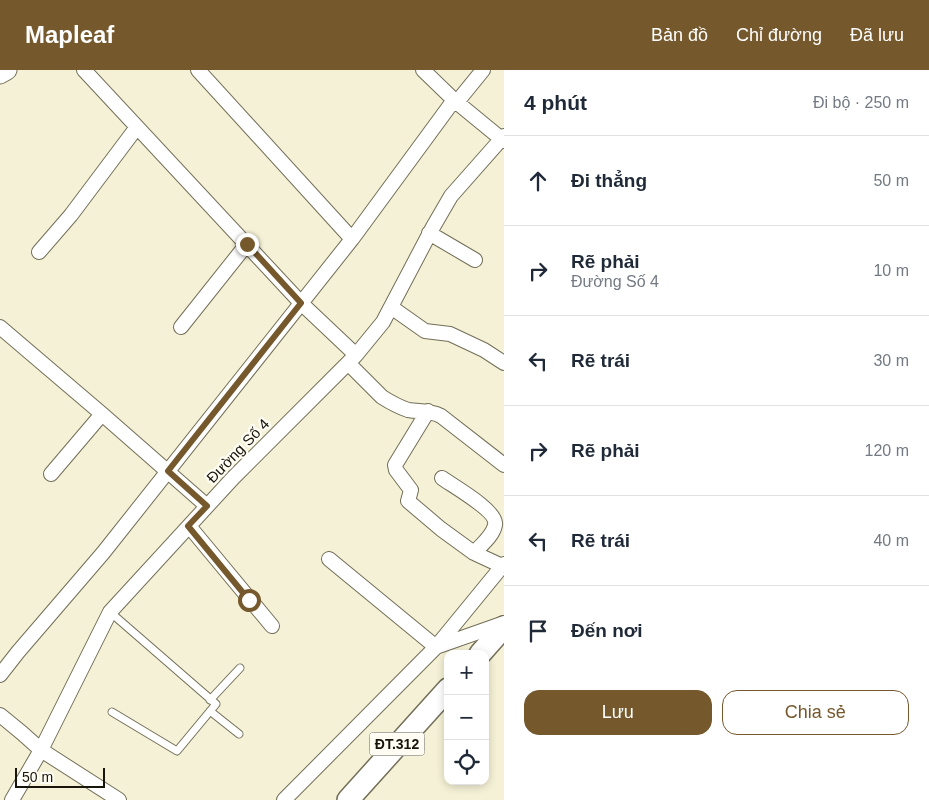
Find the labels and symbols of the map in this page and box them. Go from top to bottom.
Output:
route end [236,233,259,256]
street label: Đường Số 4 [203,415,272,486]
route start [238,589,261,612]
road number: ĐT.312 [370,732,424,756]
scale bar [15,765,105,788]

